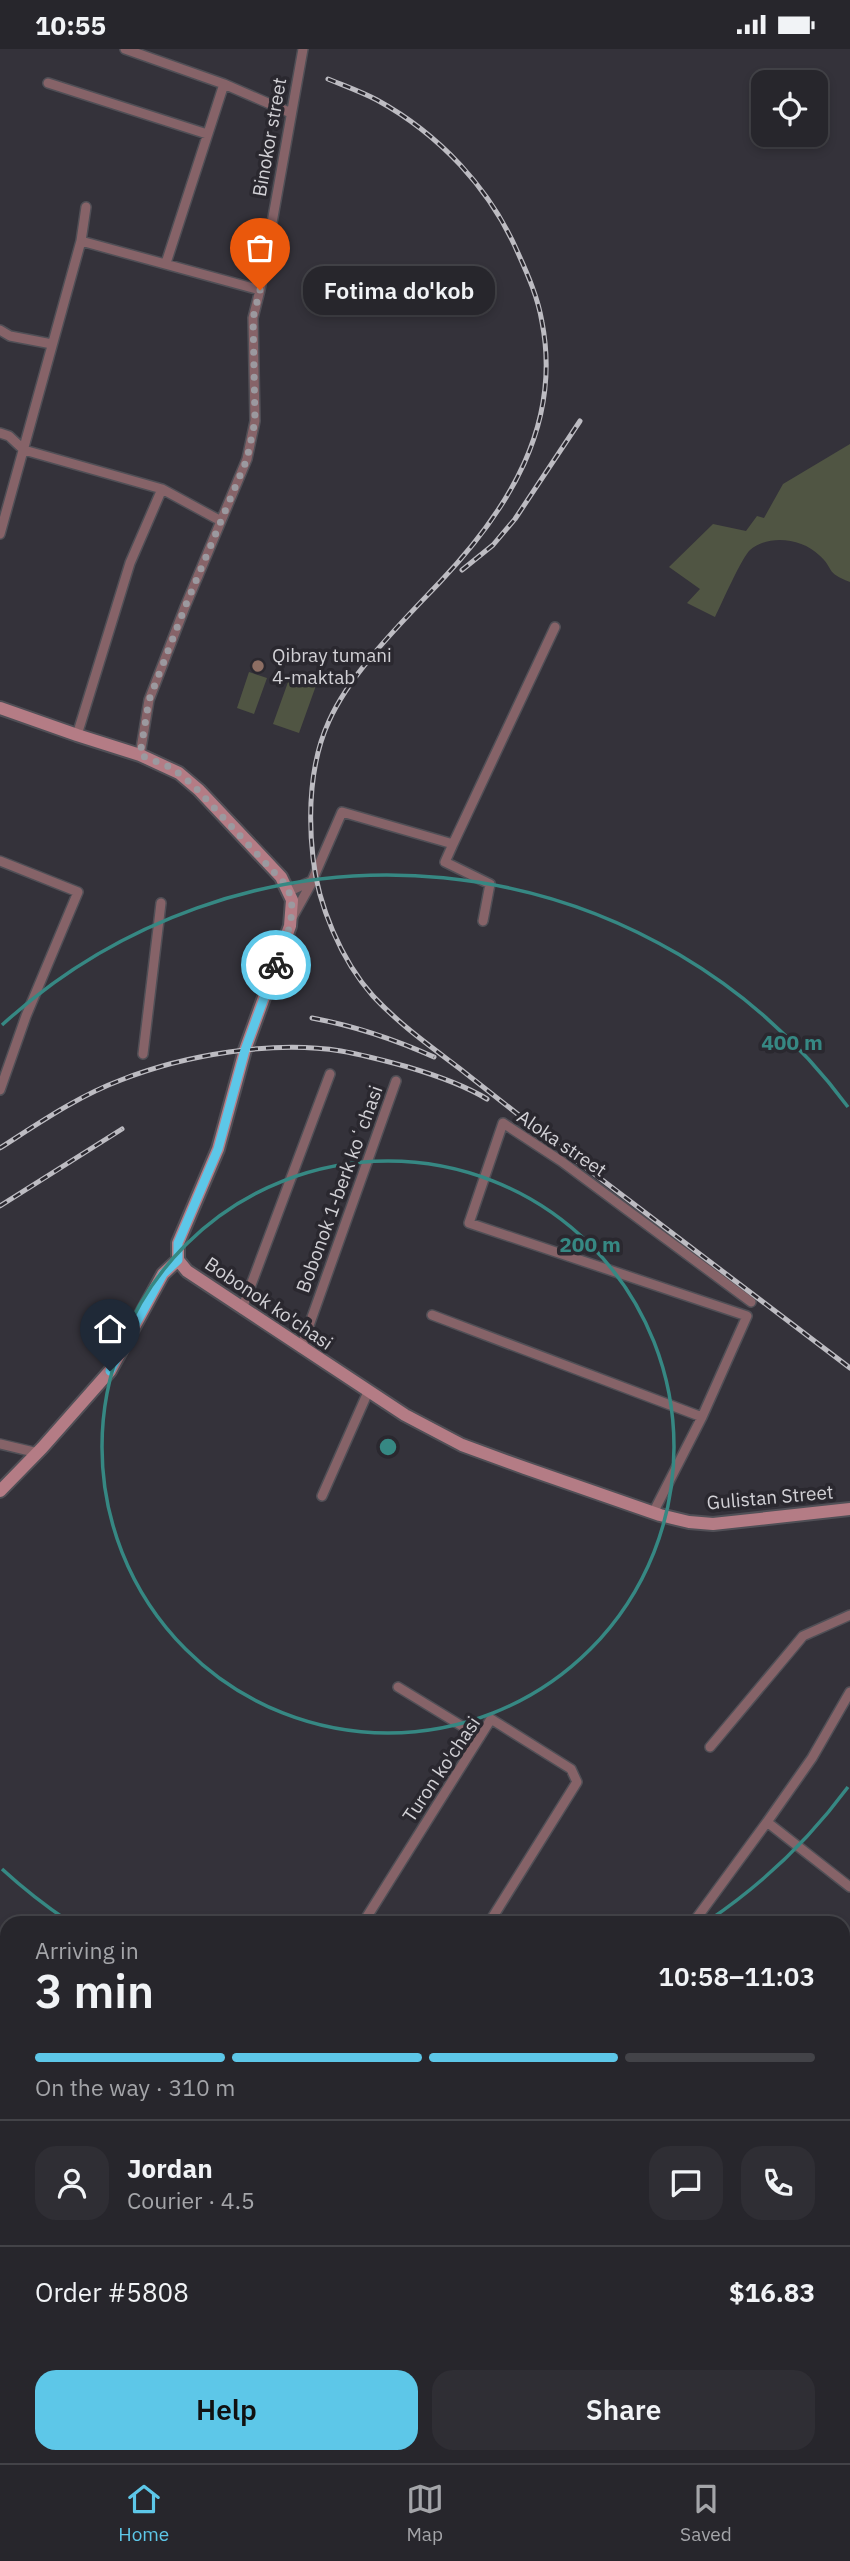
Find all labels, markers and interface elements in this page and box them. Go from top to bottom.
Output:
text: 10:55 [35,8,106,42]
map controls [751,70,828,147]
button: locate [751,70,828,147]
street label: Binokor street [247,76,291,198]
pin [230,218,290,290]
icon: bag [241,229,279,267]
callout: Fotima do'kob [302,265,494,315]
text: Fotima do'kob [324,275,474,305]
place label: Qibray tumani 4-maktab [272,643,392,689]
marker: Qibray tumani 4-maktab [250,658,266,674]
courier [241,930,311,1000]
icon: bike [257,946,295,984]
text: 400 m [761,1028,823,1056]
street label: Bobonok 1-berk koʻchasi [290,1082,388,1296]
street label: Aloka street [513,1104,611,1182]
text: 200 m [559,1230,621,1258]
street label: Bobonok ko'chasi [200,1251,338,1355]
pin [80,1299,140,1371]
icon: home [91,1310,129,1348]
centre of rings [376,1435,400,1459]
street label: Gulistan Street [706,1480,834,1514]
street label: Turon ko'chasi [397,1712,485,1826]
text: Arriving in [35,1935,139,1965]
text: 10:58–11:03 [658,1959,815,1993]
text: 3 min [35,1961,154,2021]
text: On the way · 310 m [35,2072,235,2102]
button: person [35,2146,109,2220]
button: chat [649,2146,723,2220]
button: phone [741,2146,815,2220]
text: Jordan [127,2151,213,2185]
text: Courier · 4.5 [127,2185,255,2215]
text: Order #5808 [35,2275,189,2309]
text: $16.83 [729,2275,815,2309]
button: Help [35,2370,418,2450]
button: Share [432,2370,815,2450]
tab: Home [118,2480,169,2546]
tab: Map [406,2480,444,2546]
tab: Saved [680,2480,732,2546]

